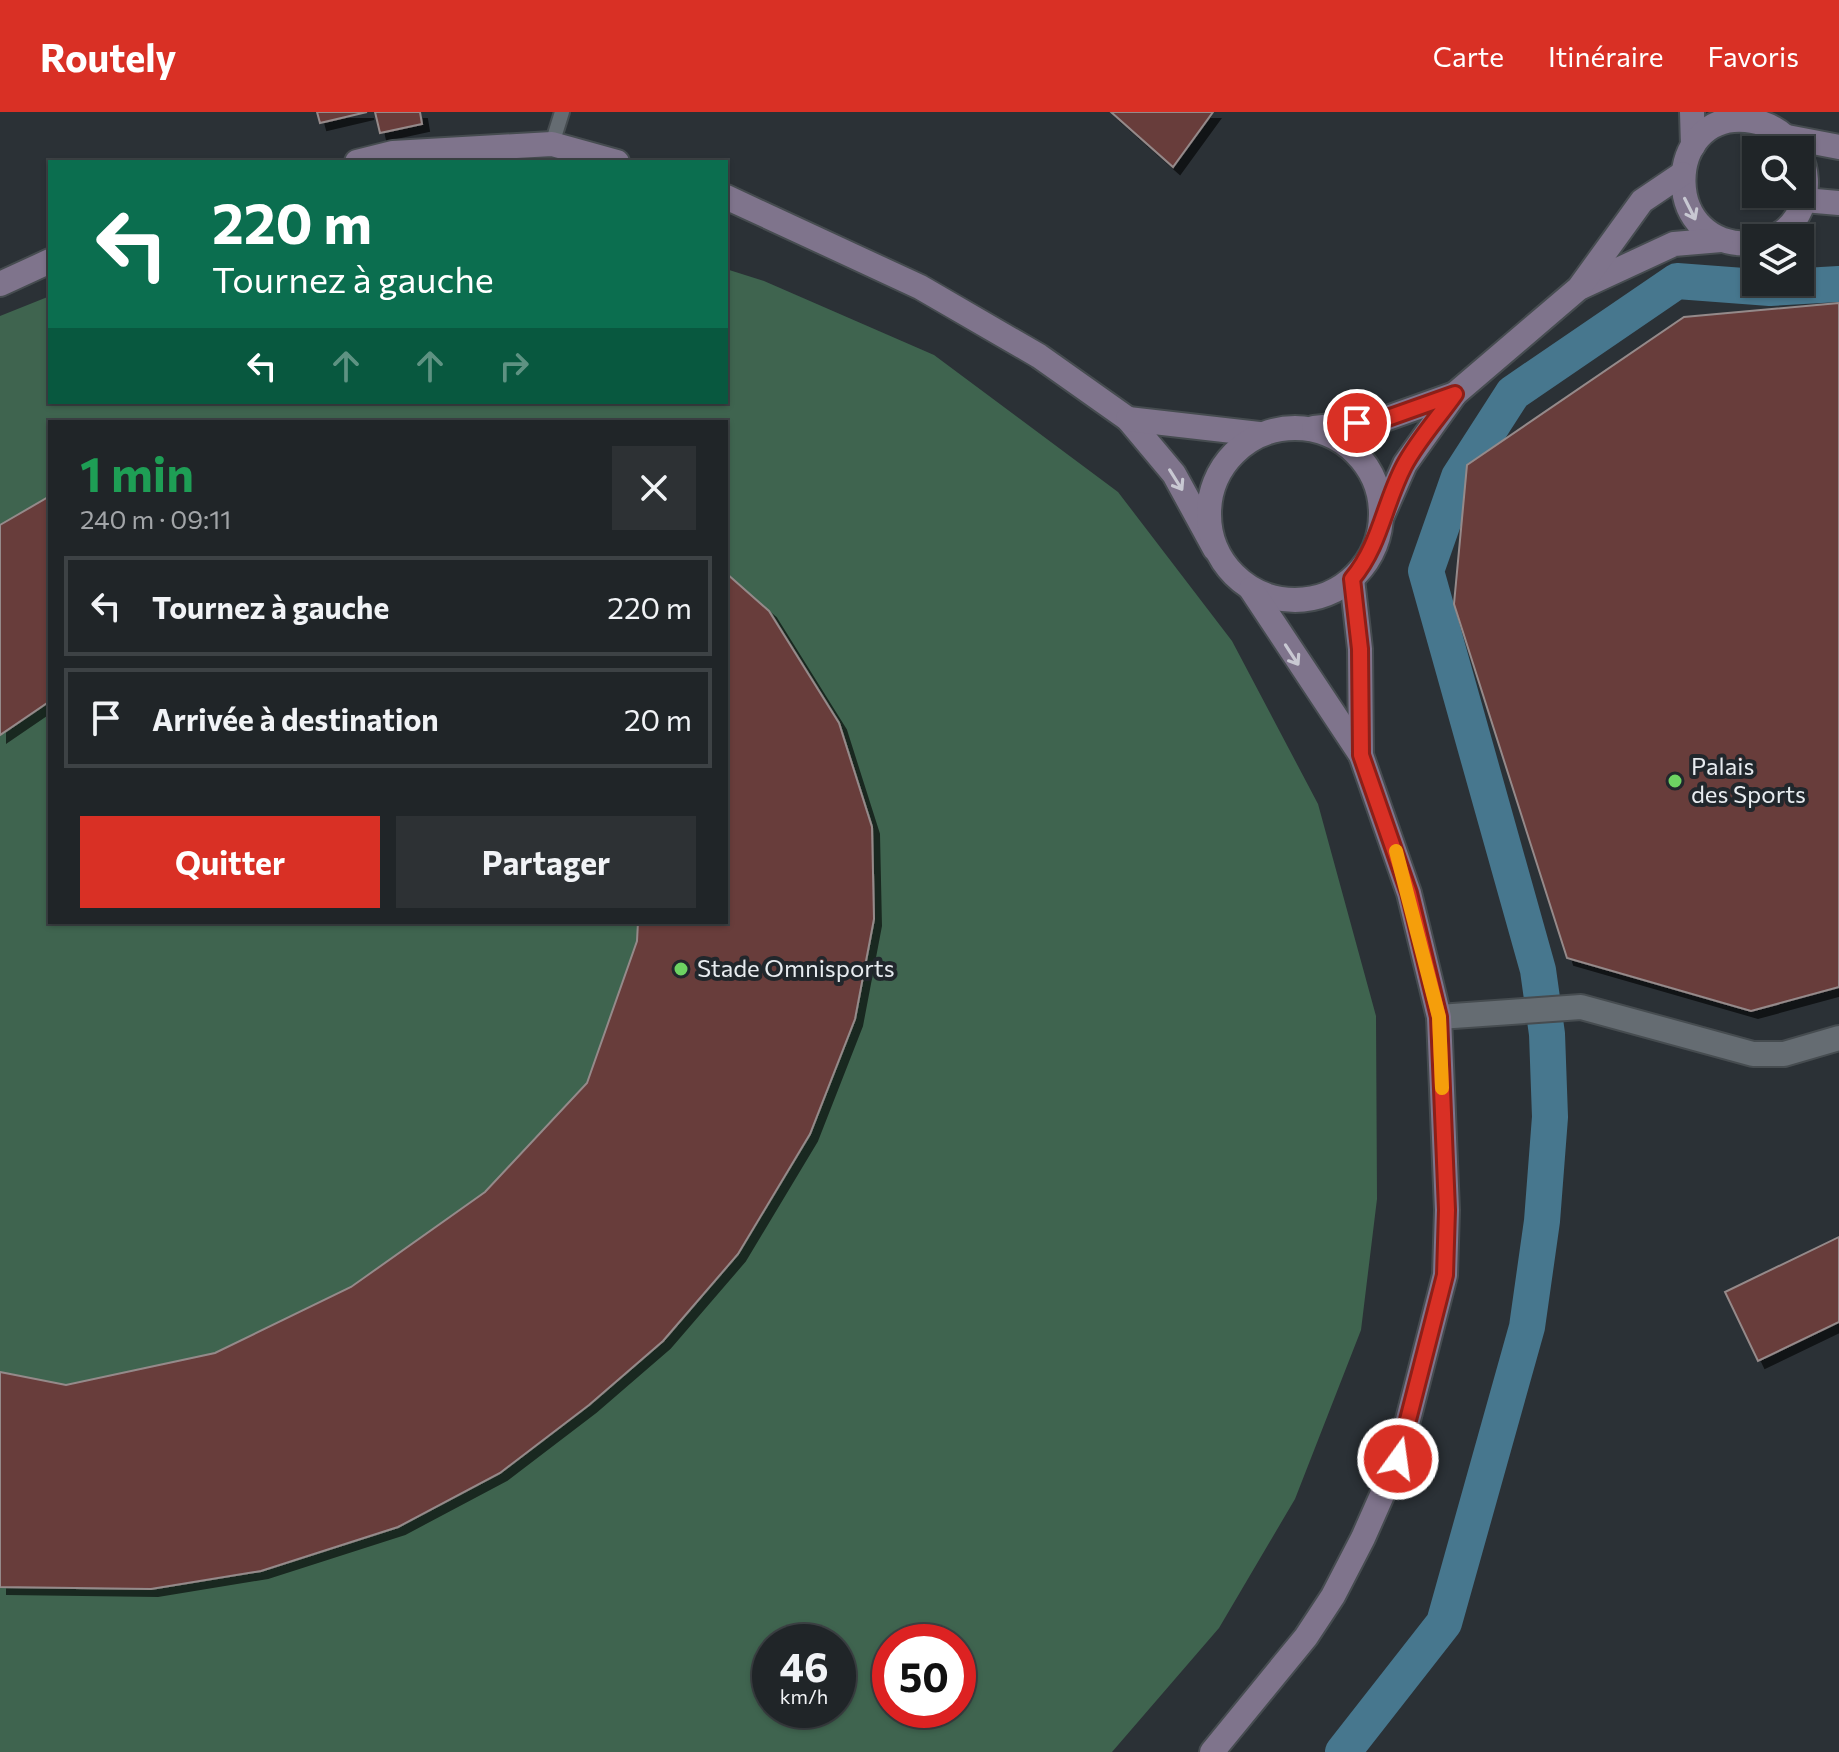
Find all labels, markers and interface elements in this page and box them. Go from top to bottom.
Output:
text: Routely [40,33,176,80]
text: Carte [1433,39,1504,73]
text: Itinéraire [1548,39,1663,73]
text: Favoris [1707,39,1799,73]
map controls [1742,136,1814,296]
button: search [1742,136,1814,208]
text: 220 m [212,187,372,256]
icon: left [80,192,184,296]
one-way arrow [1683,197,1698,220]
button: layers [1742,224,1814,296]
text: Tournez à gauche [212,256,494,300]
icon: left [240,344,284,388]
icon: ahead [324,344,368,388]
icon: ahead [408,344,452,388]
icon: right [492,344,536,388]
pin [1323,389,1391,457]
icon: arrive [1335,401,1379,445]
text: 1 min [80,443,194,502]
button: close [612,446,696,530]
one-way arrow [1169,468,1185,491]
text: 240 m · 09:11 [80,503,231,534]
icon: left [84,584,128,628]
text: Tournez à gauche [152,588,389,625]
text: 220 m [607,588,692,625]
one-way arrow [1285,643,1301,666]
icon: arrive [84,696,128,740]
text: Arrivée à destination [152,700,439,737]
text: 20 m [624,700,692,737]
place label: Palais des Sports [1691,751,1806,808]
marker: Palais des Sports [1666,772,1684,790]
button: Quitter [80,816,380,908]
button: Partager [396,816,696,908]
place label: Stade Omnisports [697,953,895,982]
marker: Stade Omnisports [672,960,690,978]
position arrow [1356,1417,1440,1501]
speed limit sign: 50 [872,1624,976,1728]
text: 46 [779,1641,829,1690]
text: km/h [780,1684,828,1708]

